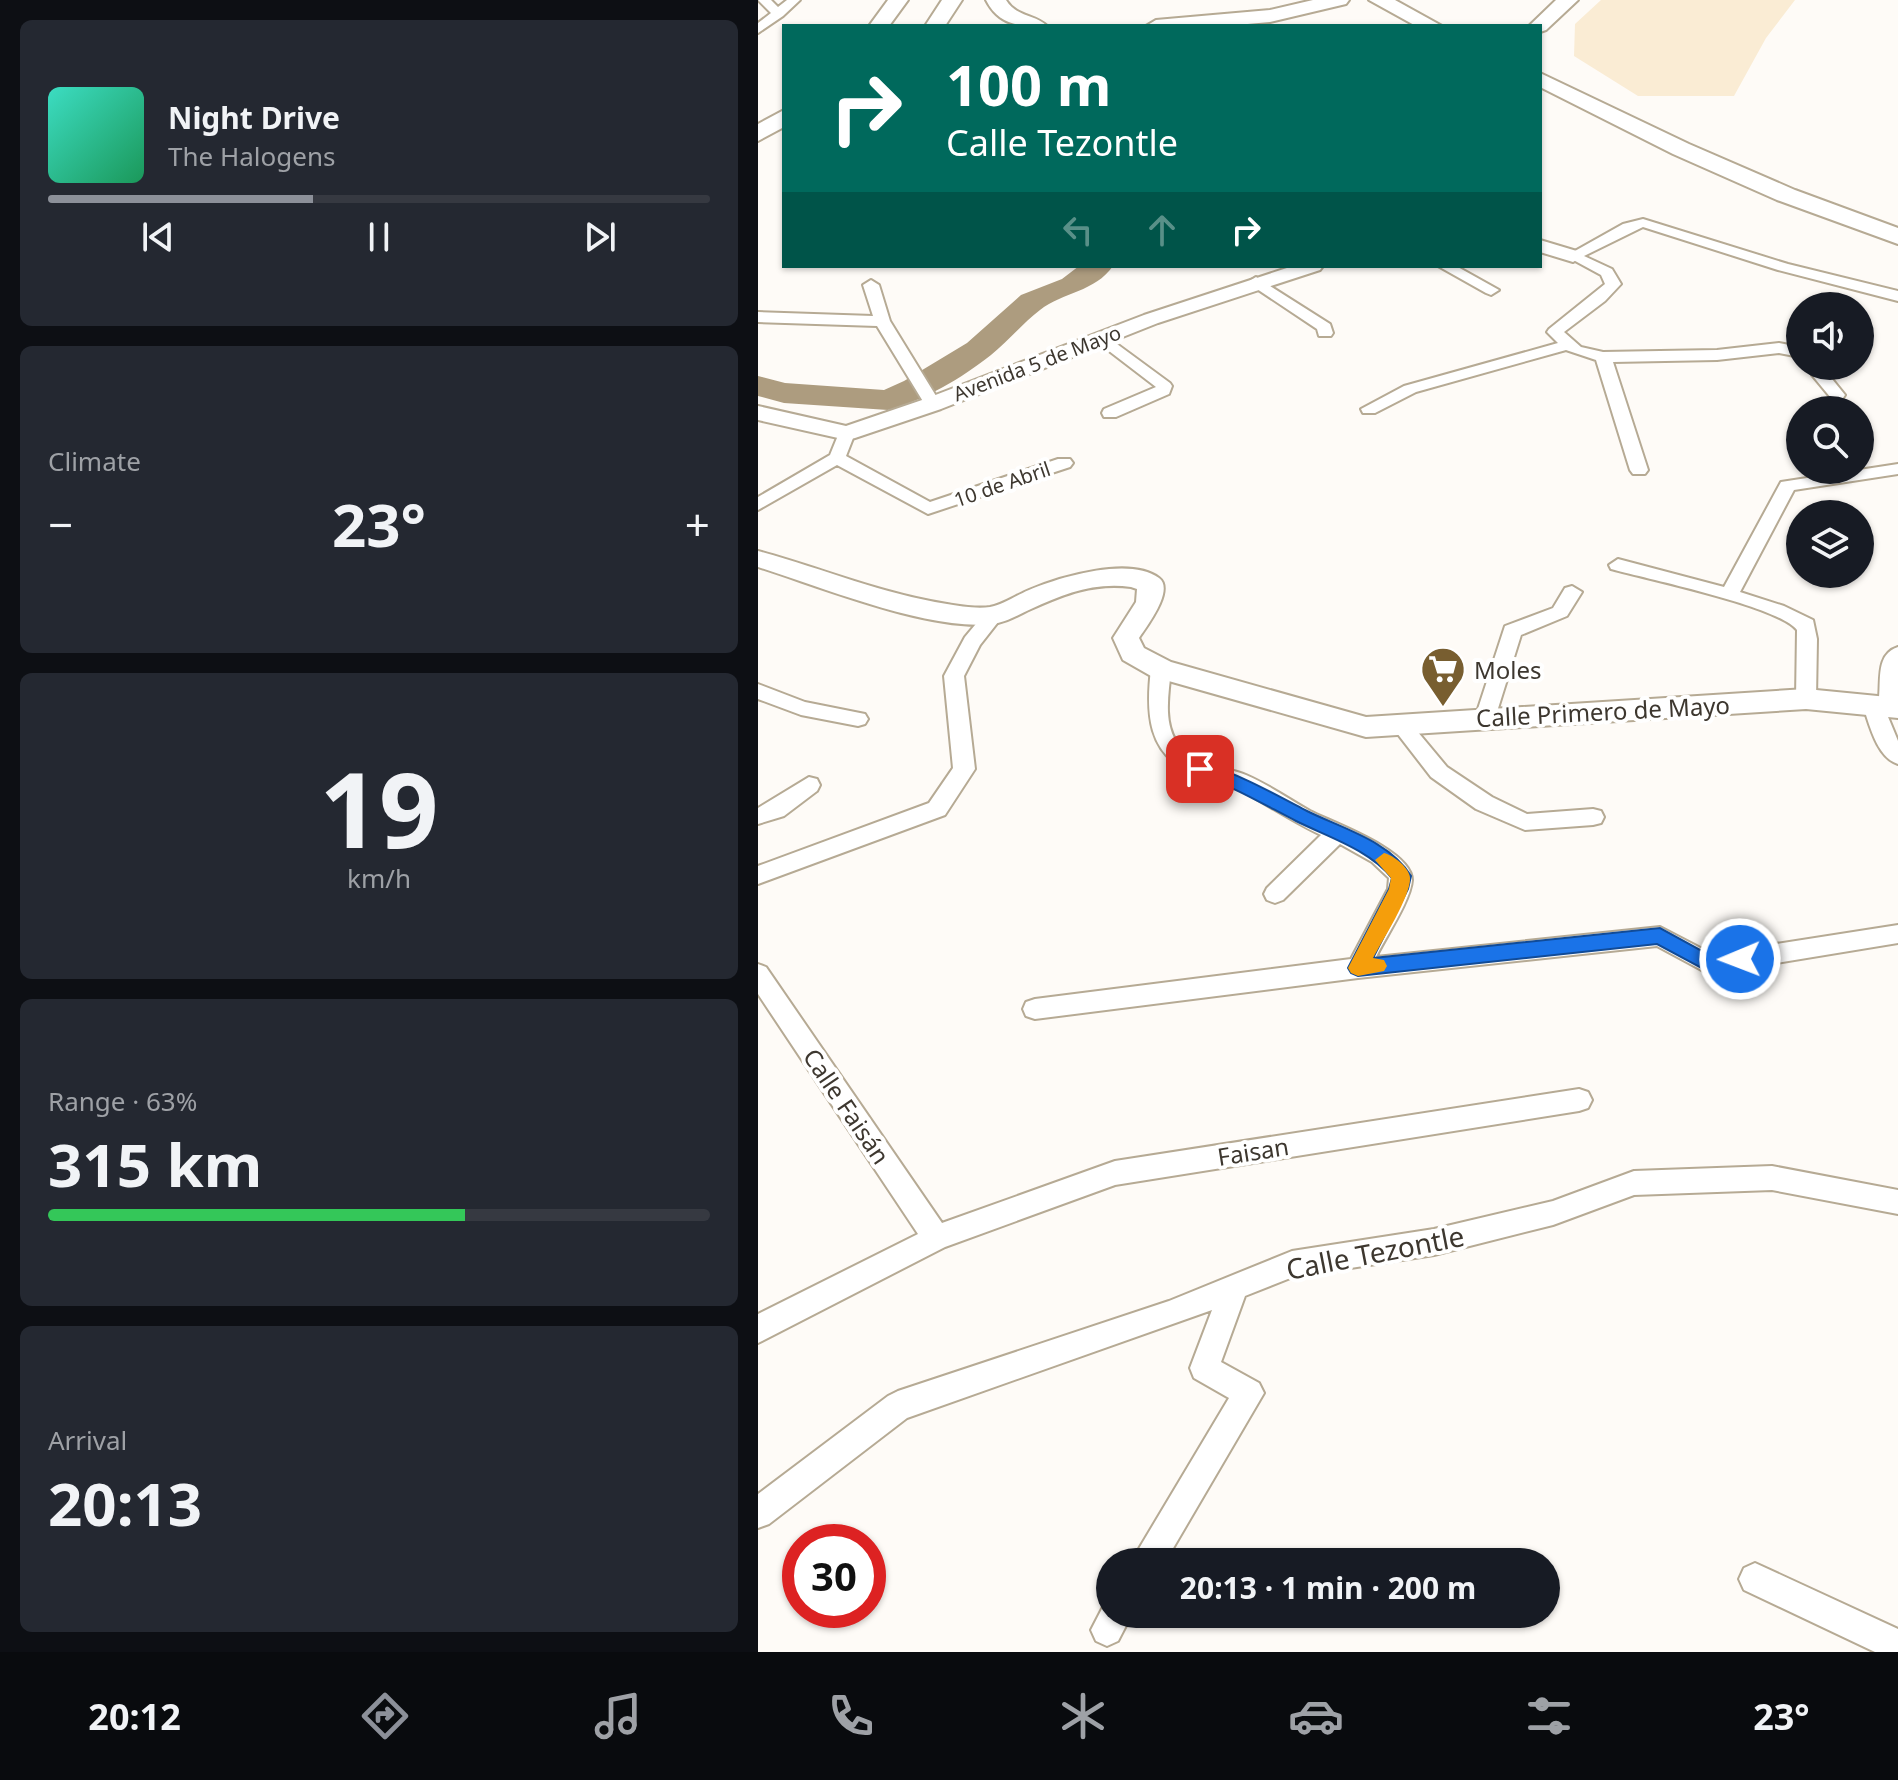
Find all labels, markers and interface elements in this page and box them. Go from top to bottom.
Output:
text: 100 m [946,46,1111,122]
icon: right [814,56,918,160]
text: Night Drive [168,97,340,138]
text: Calle Tezontle [946,118,1178,167]
text: The Halogens [168,138,335,174]
icon: left [1056,208,1100,252]
icon: ahead [1140,208,1184,252]
icon: right [1224,208,1268,252]
icon: previous [136,215,180,259]
icon: pause [357,215,401,259]
icon: next [578,215,622,259]
map controls [1786,292,1874,588]
button: sound [1786,292,1874,380]
street label: Avenida 5 de Mayo [949,319,1125,407]
button: search [1786,396,1874,484]
text: Climate [48,443,141,479]
street label: 10 de Abril [950,455,1054,513]
text: 23° [332,483,426,565]
text: − [48,494,73,554]
text: + [685,494,710,554]
button: layers [1786,500,1874,588]
supermarket icon: Moles [1419,645,1467,708]
place label: Moles [1474,653,1542,686]
street label: Calle Primero de Mayo [1475,688,1731,734]
pin [1166,735,1234,803]
text: 19 [320,737,438,878]
icon: arrive [1178,747,1222,791]
text: km/h [347,860,411,896]
position arrow [1698,917,1782,1001]
street label: Calle Faisán [796,1042,898,1170]
text: Range · 63% [48,1083,197,1119]
text: 315 km [48,1123,262,1205]
street label: Faisan [1215,1129,1291,1173]
street label: Calle Tezontle [1283,1216,1467,1288]
text: Arrival [48,1422,127,1458]
text: 20:13 [48,1462,202,1544]
speed limit sign: 30 [782,1524,886,1628]
text: 20:13 · 1 min · 200 m [1180,1567,1476,1608]
icon: directions [357,1688,413,1744]
icon: music [590,1688,646,1744]
icon: phone [823,1688,879,1744]
icon: climate [1055,1688,1111,1744]
icon: car [1288,1688,1344,1744]
icon: filters [1521,1688,1577,1744]
text: 20:12 [88,1692,181,1741]
text: 23° [1753,1692,1810,1741]

